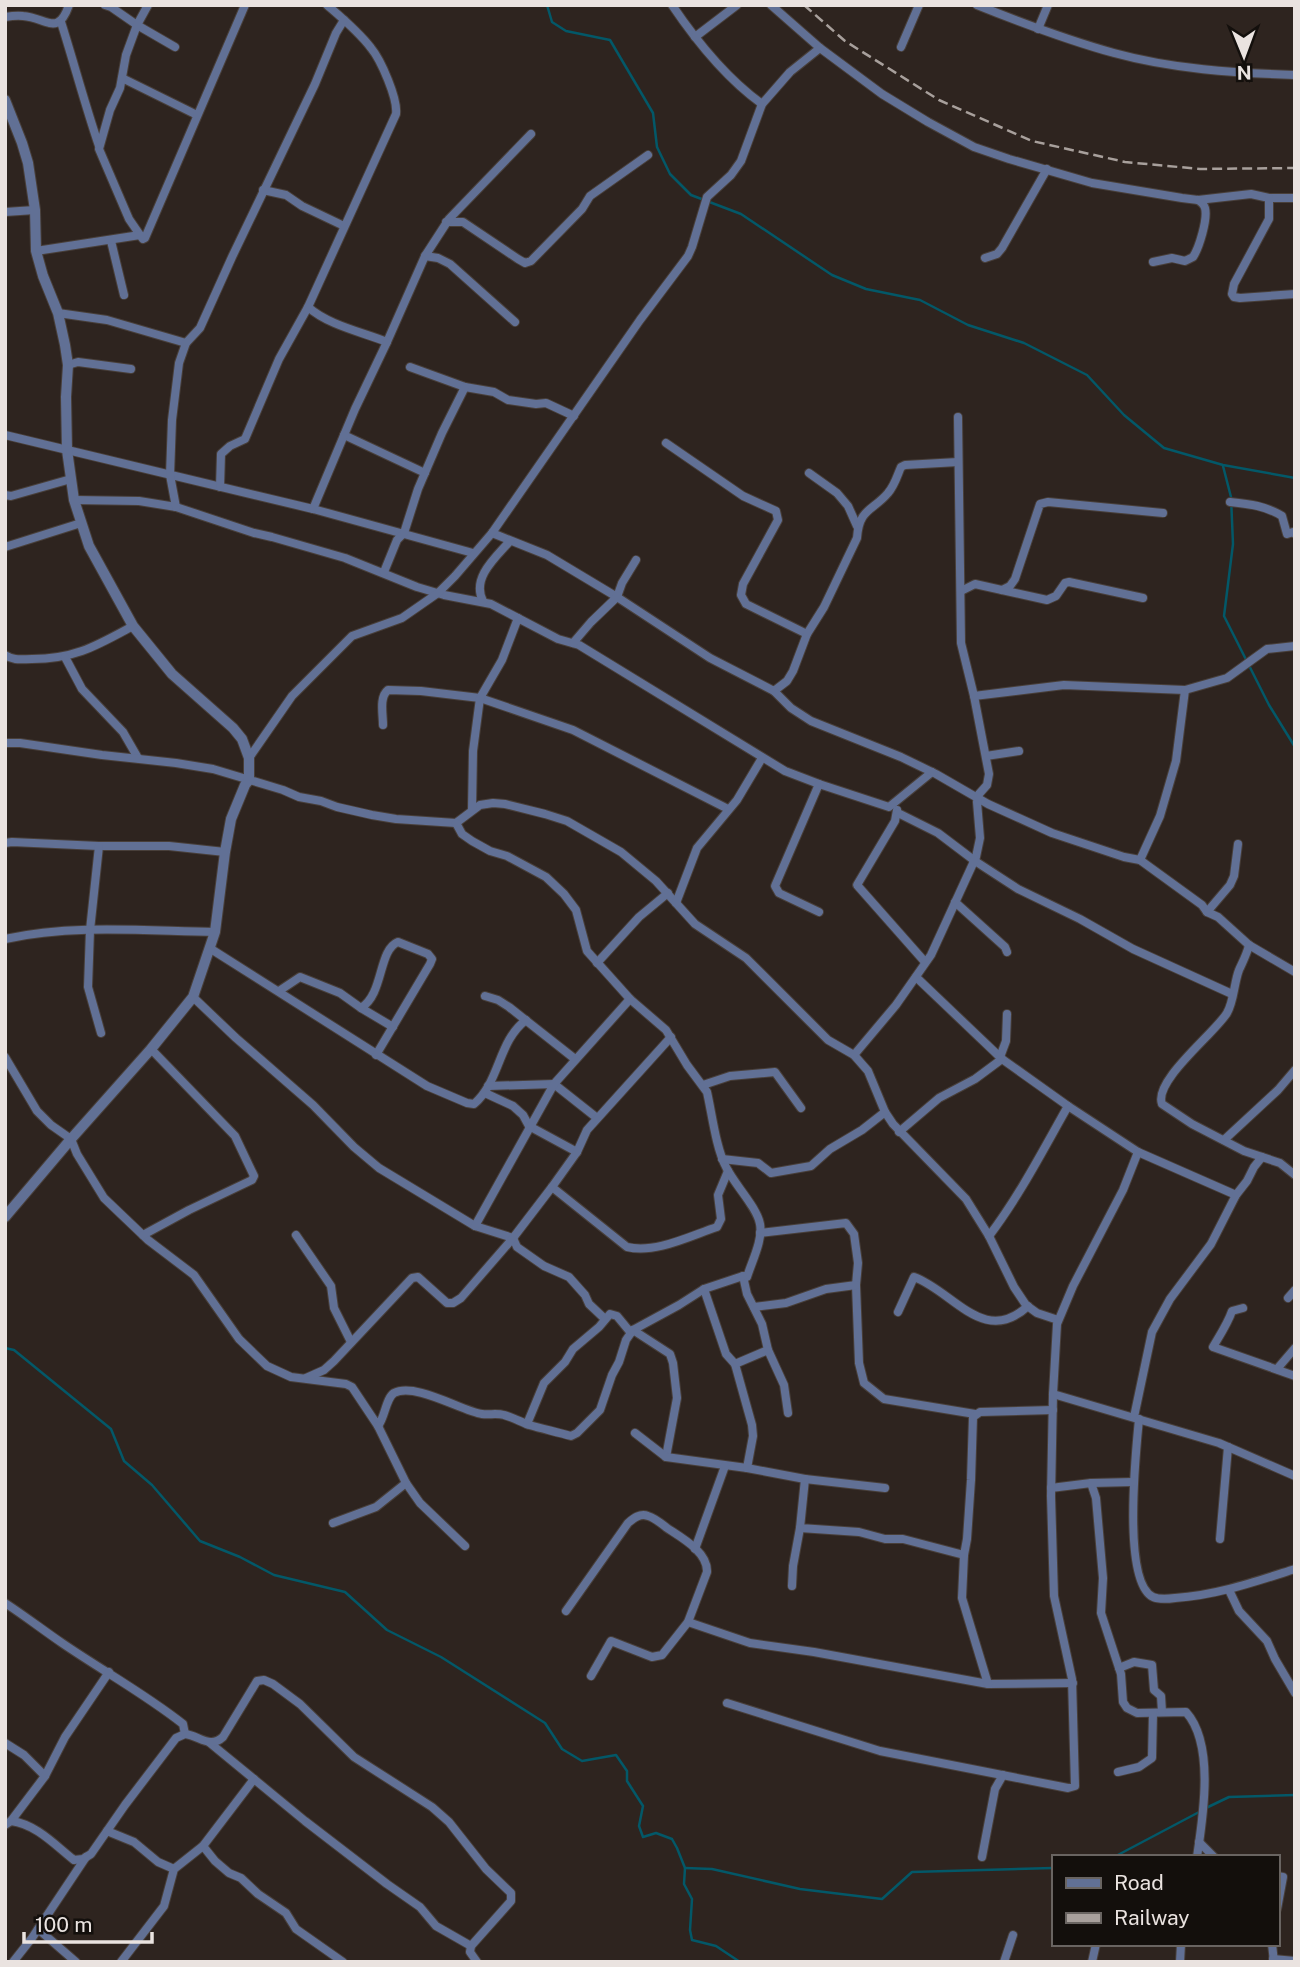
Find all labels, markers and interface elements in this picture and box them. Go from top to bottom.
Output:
north arrow [1209,21,1279,91]
text: N [1237,62,1252,84]
legend [1052,1855,1279,1946]
text: Road [1114,1870,1164,1895]
scale bar [24,1900,152,1944]
text: Railway [1114,1905,1190,1930]
text: 100 m [35,1912,92,1937]

